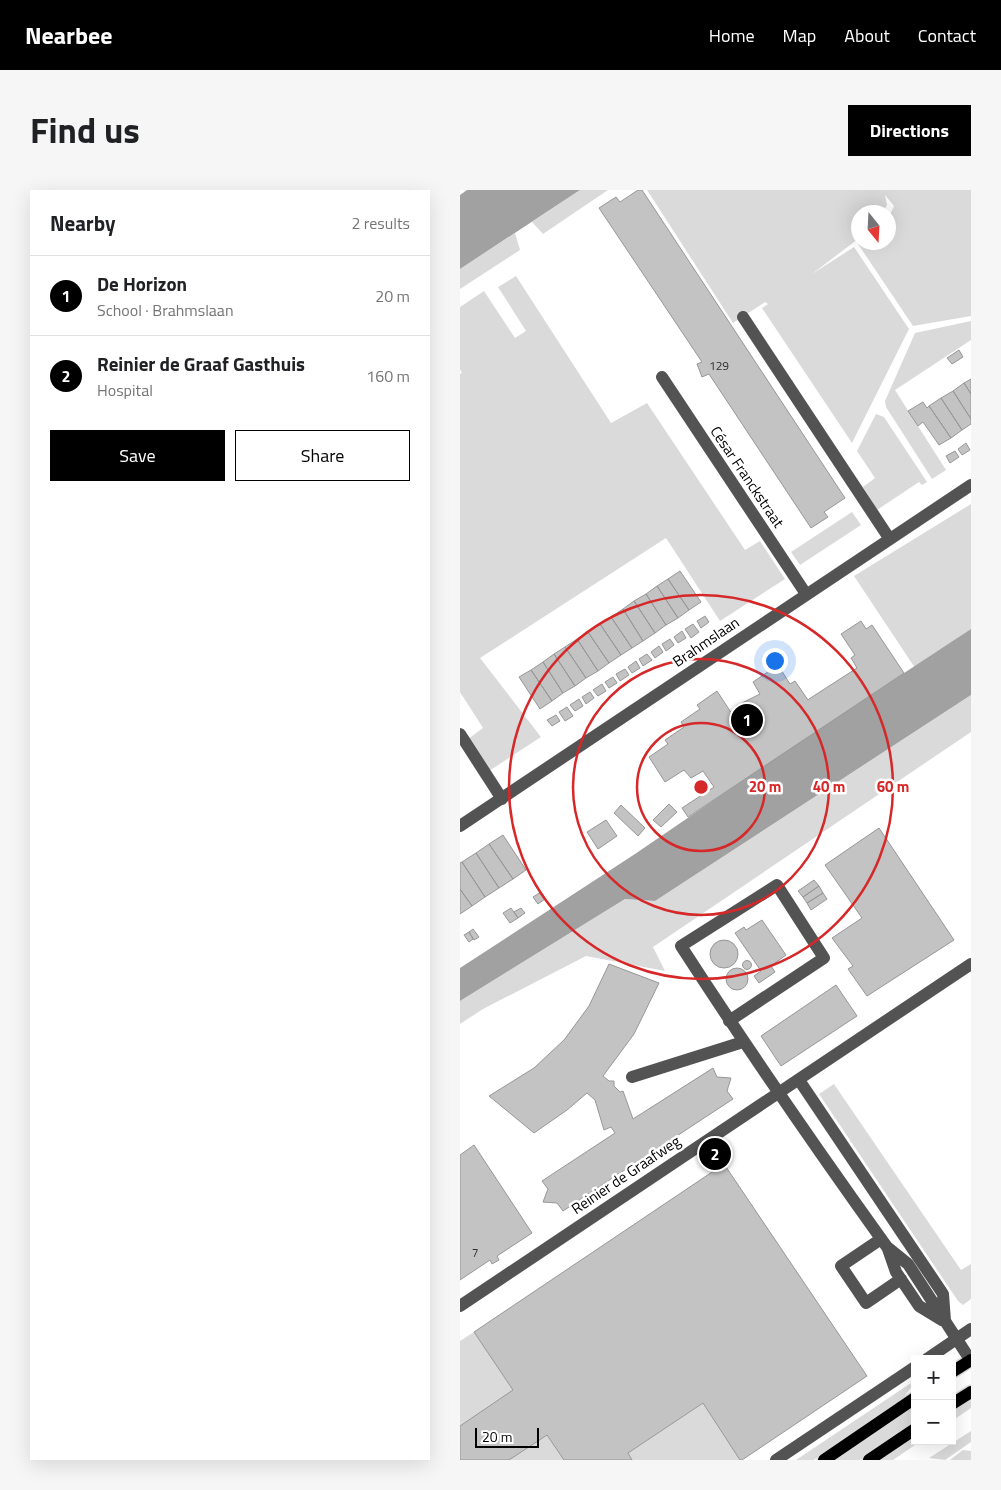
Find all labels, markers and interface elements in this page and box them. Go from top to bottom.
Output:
text: Nearbee [25,17,112,53]
text: Home [709,22,755,49]
text: Map [783,22,816,49]
text: About [844,22,890,49]
text: Contact [918,22,976,49]
text: Find us [30,103,140,157]
button: Directions [848,105,971,156]
north arrow [851,205,896,250]
text: Nearby [50,207,115,239]
text: 2 results [351,211,410,235]
text: De Horizon [97,269,187,298]
text: 1 [62,284,70,308]
text: 20 m [375,284,410,308]
text: School · Brahmslaan [97,298,233,322]
text: Reinier de Graaf Gasthuis [97,349,305,378]
house number: 129 [709,356,729,375]
text: 2 [62,364,70,388]
text: 160 m [366,364,410,388]
text: Hospital [97,378,153,402]
street label: César Franckstraat [705,421,790,533]
button: Save [50,430,225,481]
button: Share [235,430,410,481]
street label: Brahmslaan [668,611,744,672]
your location [762,648,788,674]
pin: 1 [731,701,763,739]
text: 20 m [749,775,781,798]
text: 40 m [813,775,845,798]
text: 60 m [877,775,909,798]
centre of rings [692,778,710,796]
street label: Reinier de Graafweg [567,1129,685,1220]
pin: 2 [699,1135,731,1173]
house number: 7 [472,1243,478,1262]
map controls [911,1355,956,1445]
button: + [911,1355,956,1400]
button: − [911,1400,956,1445]
scale bar [475,1425,539,1448]
text: 20 m [482,1426,512,1447]

